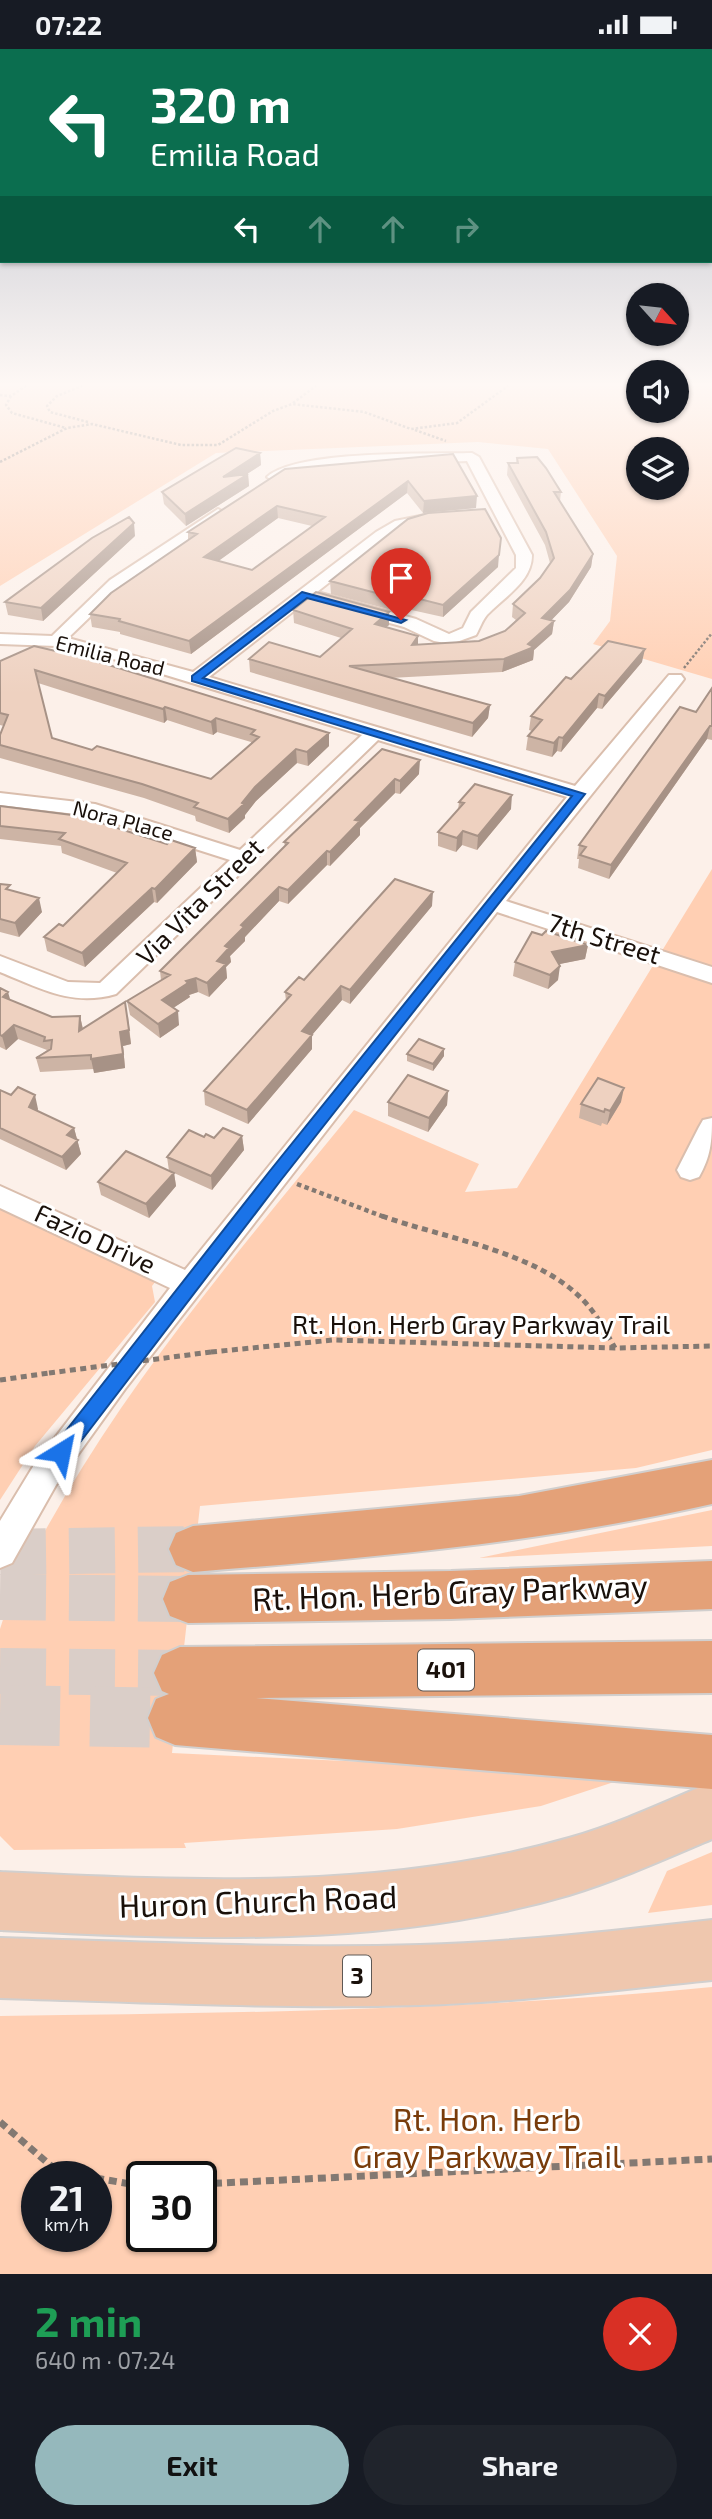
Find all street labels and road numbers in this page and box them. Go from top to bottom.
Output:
street label: Emilia Road [53,629,167,680]
street label: Nora Place [70,794,176,845]
street label: Via Vita Street [129,831,269,971]
street label: 7th Street [544,906,665,969]
street label: Fazio Drive [30,1196,161,1279]
street label: Rt. Hon. Herb Gray Parkway Trail [292,1308,670,1339]
street label: Rt. Hon. Herb Gray Parkway [251,1565,648,1617]
road number: 401 [418,1650,474,1691]
street label: Huron Church Road [118,1876,398,1924]
road number: 3 [343,1955,371,1997]

